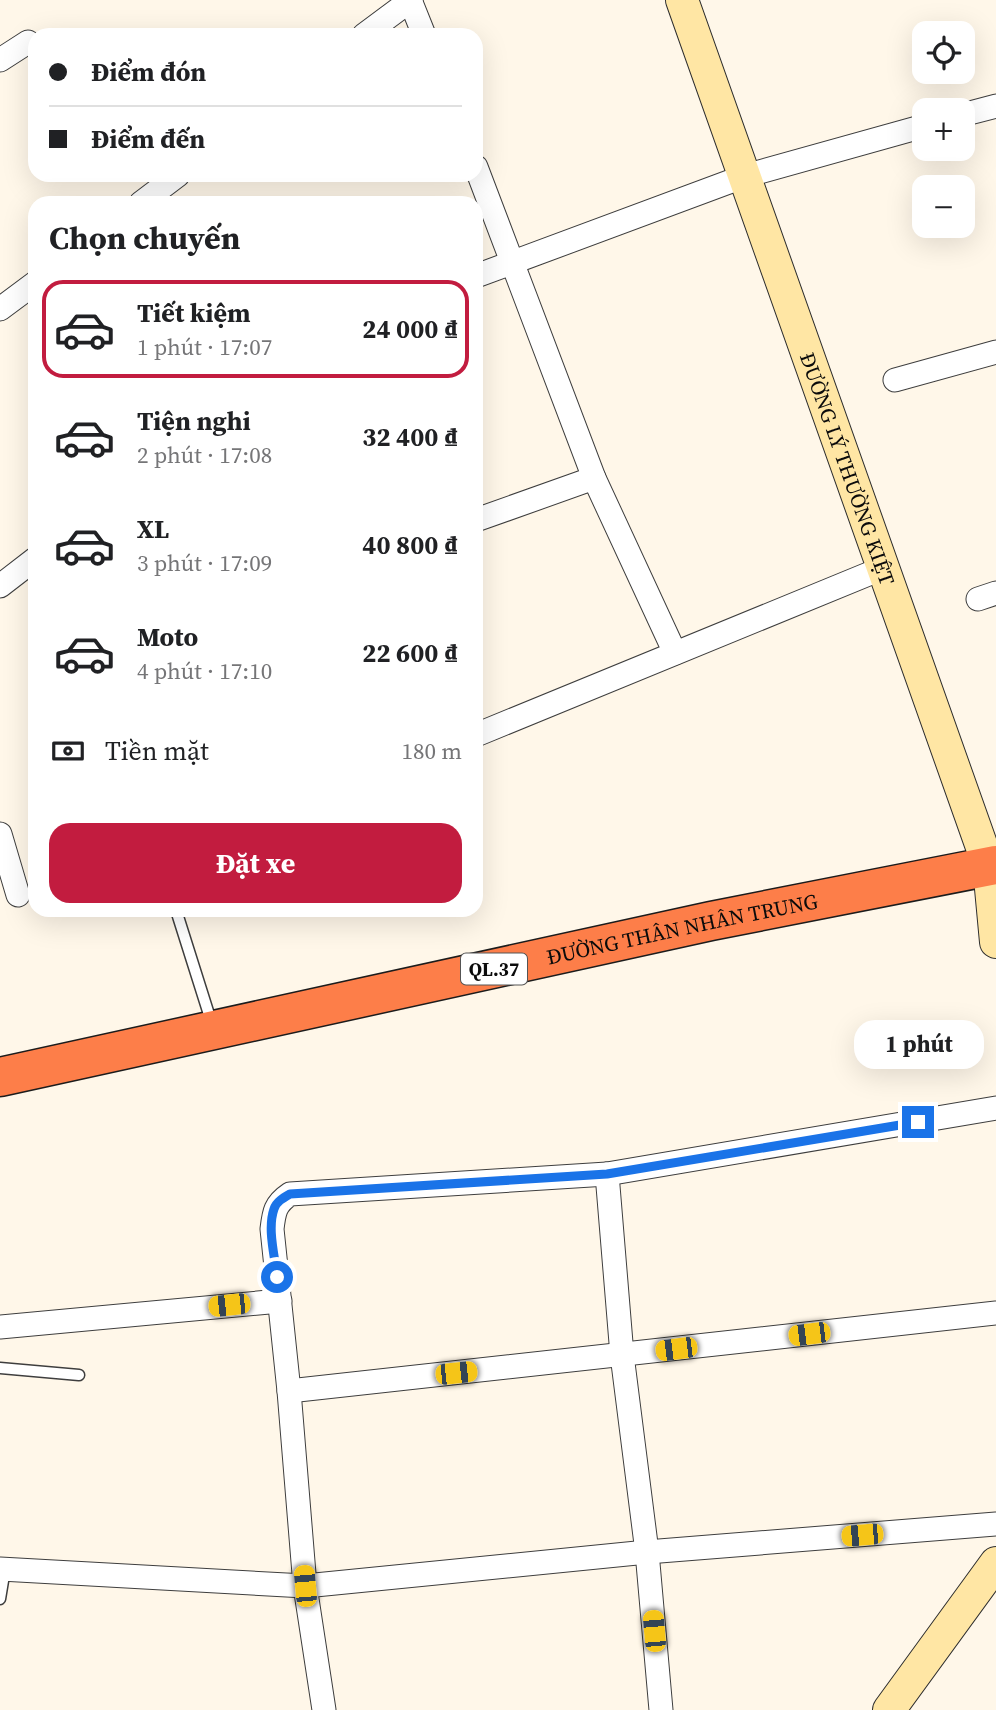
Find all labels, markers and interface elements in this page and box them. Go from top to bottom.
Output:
map controls [912,21,975,238]
button: locate [912,21,975,84]
text: Điểm đón [91,54,206,90]
button: + [912,98,975,161]
text: Điểm đến [91,121,205,157]
button: − [912,175,975,238]
text: Chọn chuyến [49,216,240,260]
text: Tiết kiệm [137,295,251,331]
icon: car [53,298,116,361]
text: 24 000 ₫ [362,311,458,347]
text: 1 phút · 17:07 [137,331,272,363]
street label: ĐƯỜNG LÝ THƯỜNG KIỆT [793,348,903,589]
text: Tiện nghi [137,403,251,439]
icon: car [53,406,116,469]
text: 32 400 ₫ [362,419,458,455]
text: 2 phút · 17:08 [137,439,272,471]
text: XL [137,511,169,547]
icon: car [53,514,116,577]
text: 40 800 ₫ [362,527,458,563]
text: 3 phút · 17:09 [137,547,272,579]
text: Moto [137,619,198,655]
icon: car [53,622,116,685]
text: 22 600 ₫ [362,635,458,671]
text: 4 phút · 17:10 [137,655,272,687]
icon: cash [49,732,87,770]
text: Tiền mặt [105,733,209,769]
text: 180 m [401,735,462,767]
button: Đặt xe [49,823,462,903]
street label: ĐƯỜNG THÂN NHÂN TRUNG [544,886,820,971]
road number: QL.37 [461,953,527,984]
callout: 1 phút [853,1020,983,1070]
text: 1 phút [885,1028,953,1060]
route end [902,1106,934,1138]
route start [261,1261,293,1293]
car [208,1292,251,1318]
car [787,1321,832,1347]
car [654,1336,699,1362]
car [435,1360,478,1386]
car [841,1523,884,1547]
car [293,1564,318,1608]
car [642,1609,667,1653]

